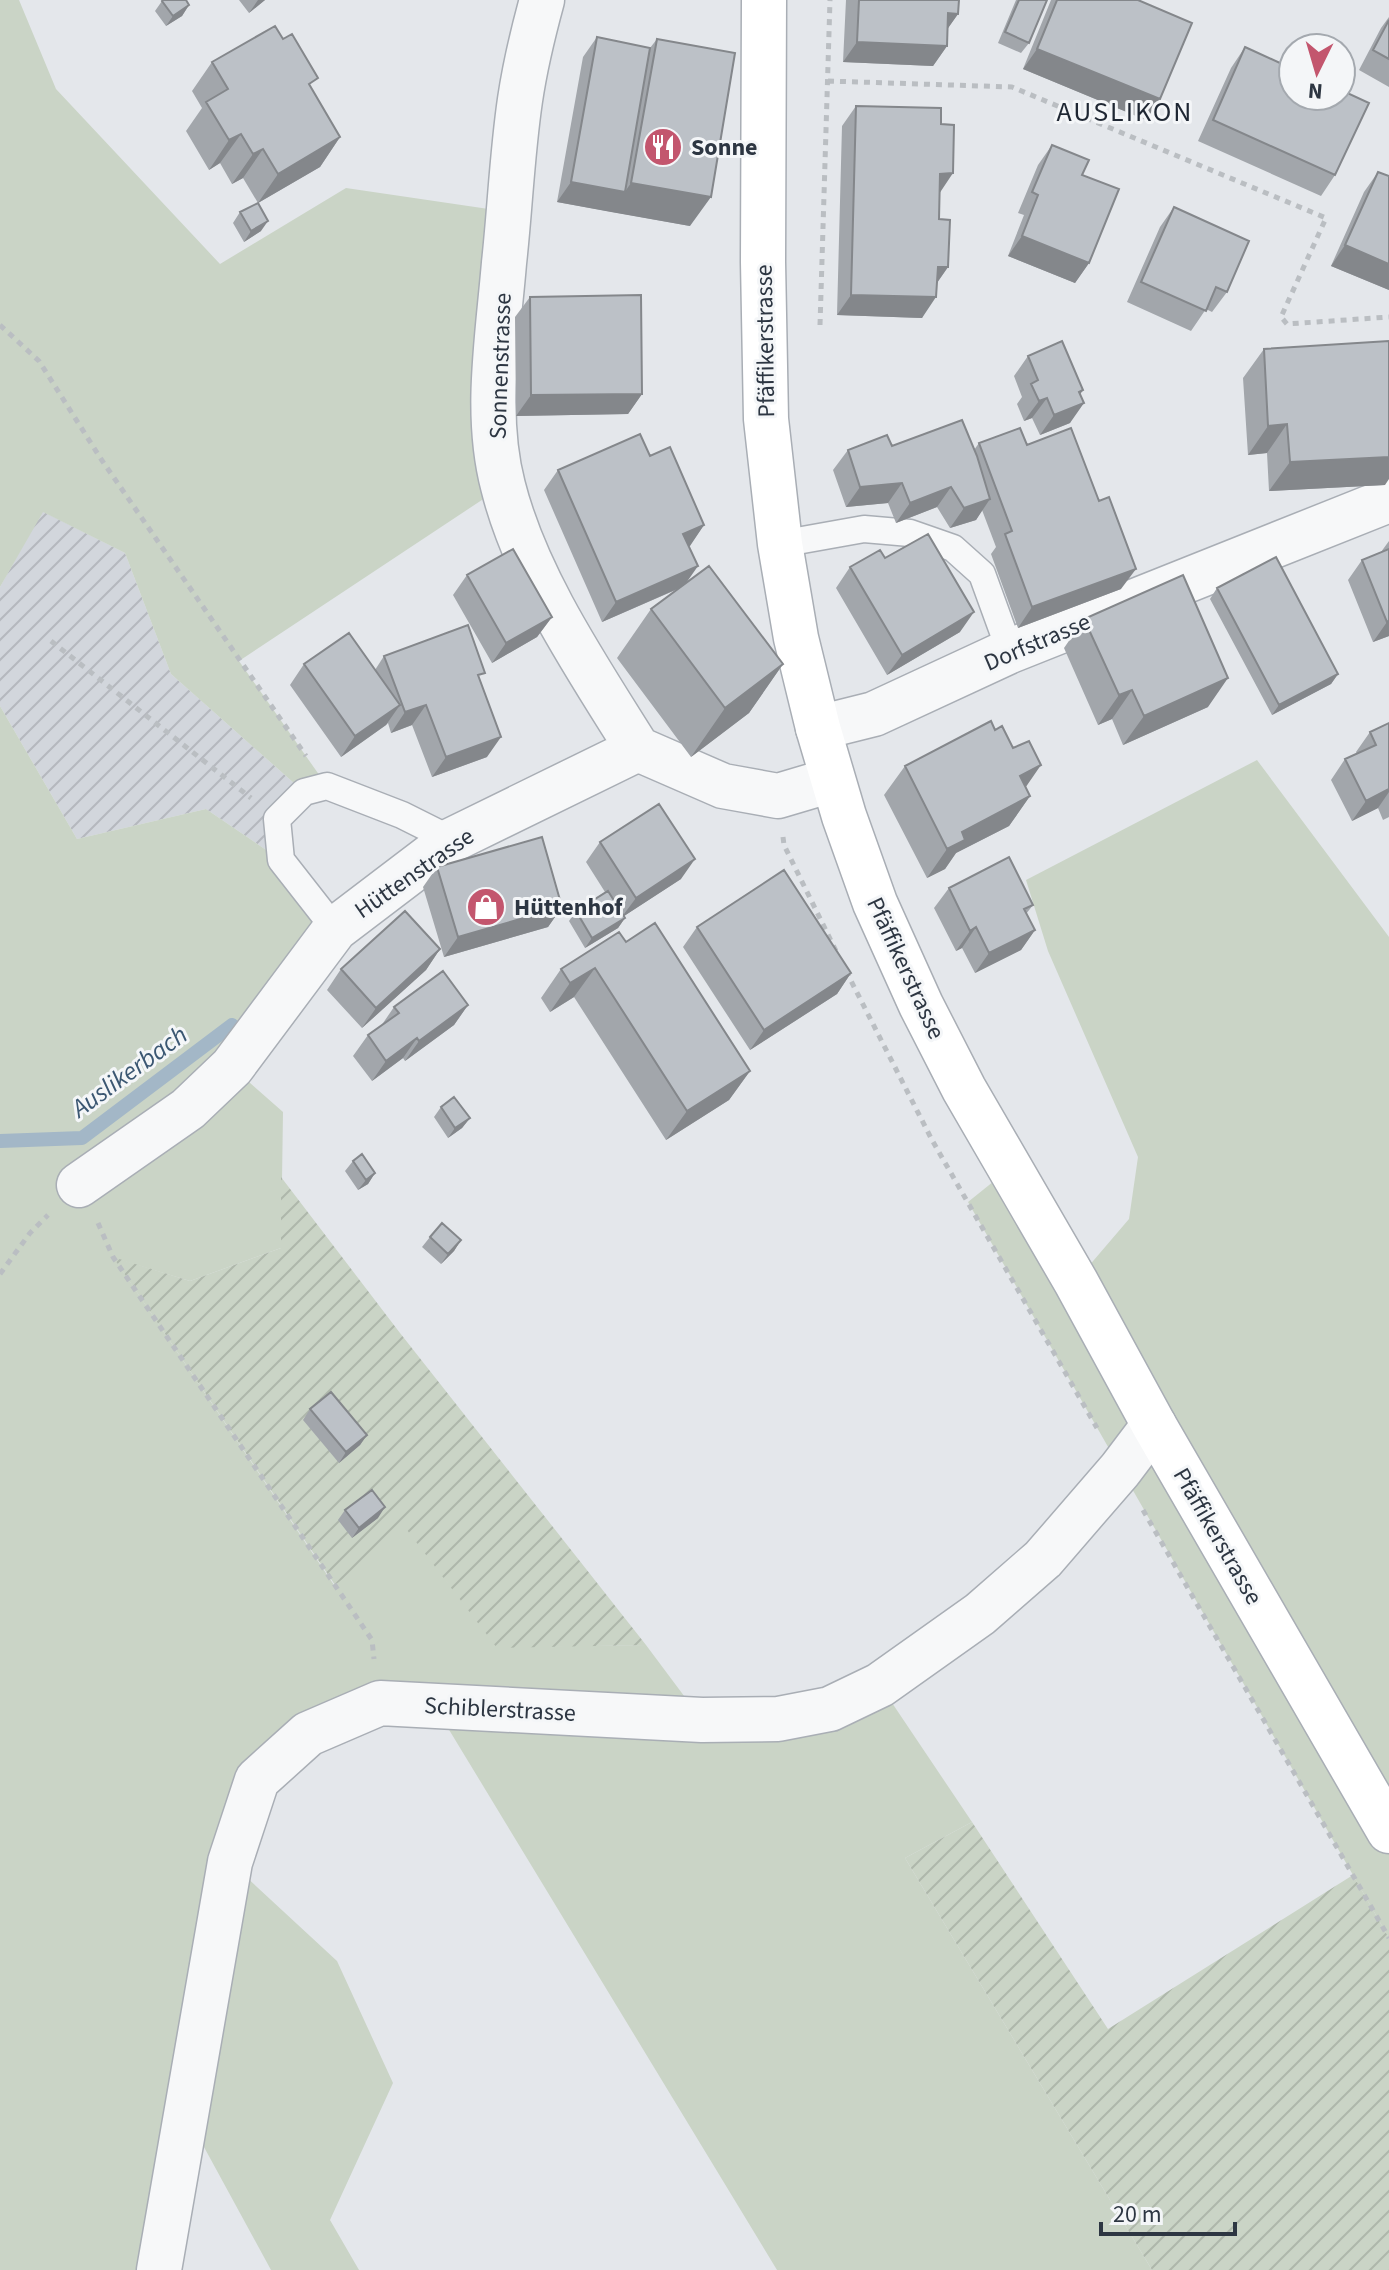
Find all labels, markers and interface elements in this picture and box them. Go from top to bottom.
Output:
north arrow [1277,32,1357,112]
text: N [1307,74,1324,108]
district label: AUSLIKON [1057,92,1193,132]
restaurant icon: Sonne [642,126,684,168]
place label: Sonne [691,130,758,165]
street label: Pfäffikerstrasse [747,264,784,418]
street label: Sonnenstrasse [480,292,521,440]
street label: Dorfstrasse [979,604,1096,681]
street label: Hüttenstrasse [347,819,481,928]
shop icon: Hüttenhof [465,886,507,928]
place label: Hüttenhof [514,890,623,925]
street label: Pfäffikerstrasse [857,891,954,1045]
water label: Auslikerbach [62,1017,195,1127]
street label: Pfäffikerstrasse [1164,1461,1271,1611]
street label: Schiblerstrasse [423,1688,577,1731]
scale bar [1101,2186,1235,2236]
text: 20 m [1113,2197,1162,2232]

